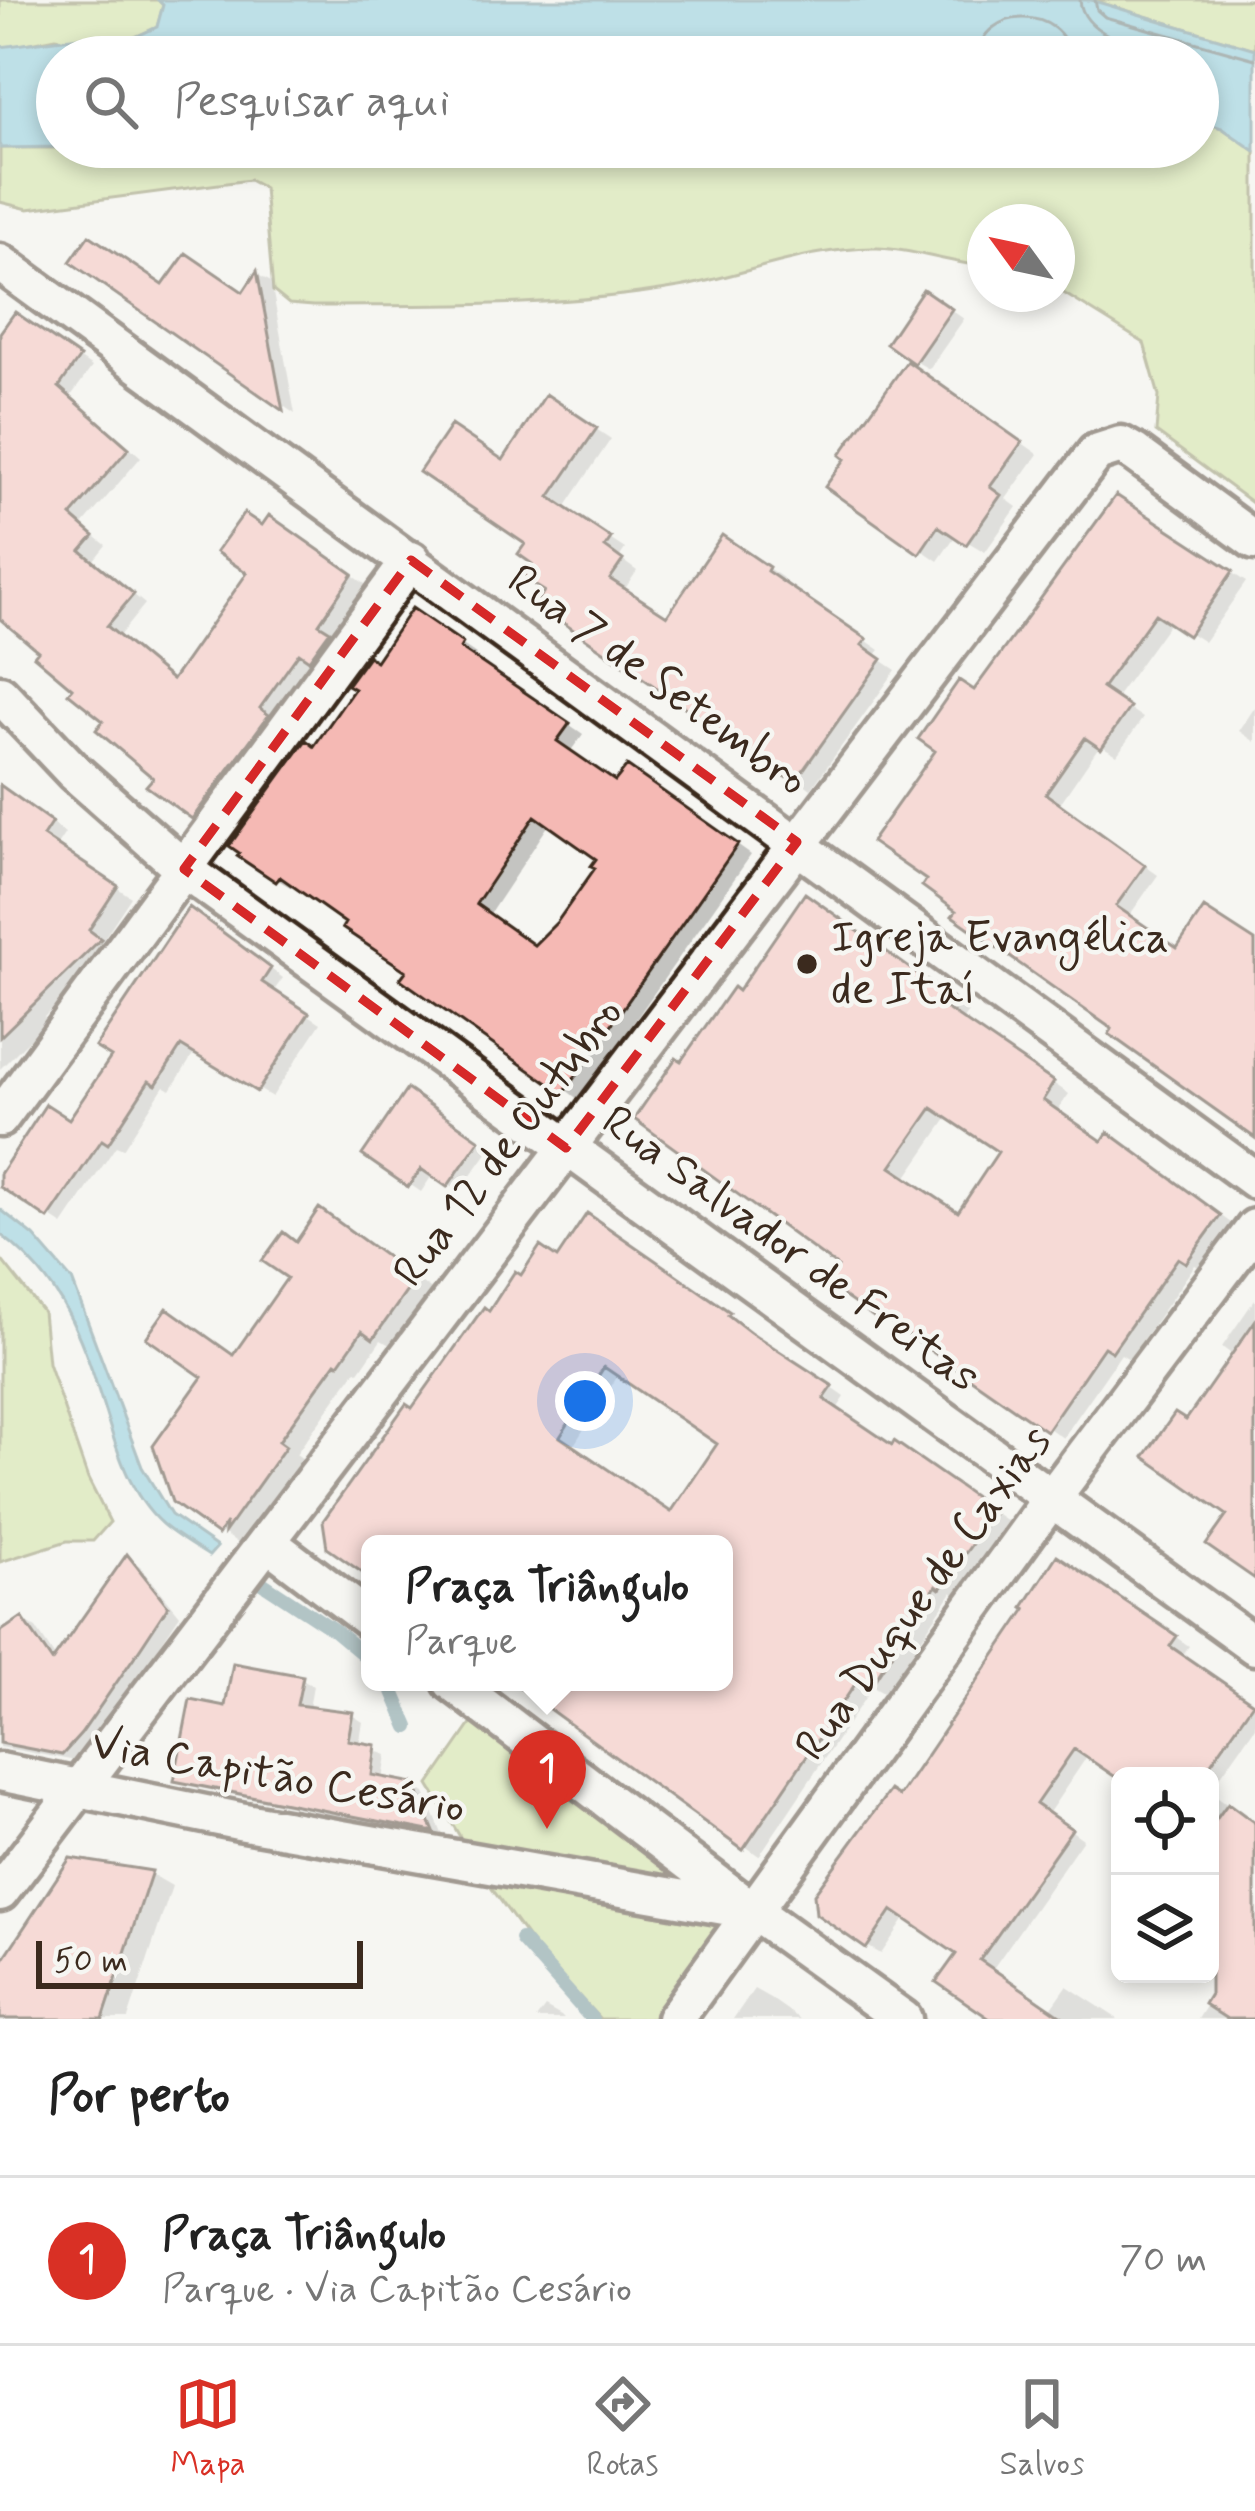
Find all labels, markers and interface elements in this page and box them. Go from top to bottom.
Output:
search box [36,36,1219,168]
icon: search [78,69,144,135]
text: Pesquisar aqui [174,73,450,132]
north arrow [967,204,1075,312]
street label: Rua 7 de Setembro [495,552,819,810]
place label: Igreja Evangélica de Itaí [831,909,1169,1020]
marker: Igreja Evangélica de Itaí [794,951,820,977]
street label: Rua 12 de Outubro [381,986,637,1300]
street label: Rua Salvador de Freitas [589,1093,991,1407]
your location [555,1371,615,1431]
street label: Rua Duque de Caxias [782,1415,1066,1773]
popup [361,1535,733,1691]
text: Praça Triângulo [405,1558,689,1617]
text: Parque [405,1617,517,1668]
street label: Via Capitão Cesário [87,1715,469,1839]
pin: 1 [508,1730,586,1829]
map controls [1111,1767,1219,1983]
button: locate [1111,1767,1219,1875]
button: layers [1111,1875,1219,1983]
scale bar [36,1935,363,1988]
text: 50 m [54,1940,128,1984]
text: Por perto [48,2064,230,2130]
text: Praça Triângulo [162,2206,446,2265]
text: 1 [78,2235,96,2286]
text: 70 m [1119,2235,1207,2286]
text: Parque · Via Capitão Cesário [162,2265,632,2316]
tab: Mapa [170,2371,246,2487]
tab: Rotas [587,2371,658,2487]
tab: Salvos [999,2371,1084,2487]

